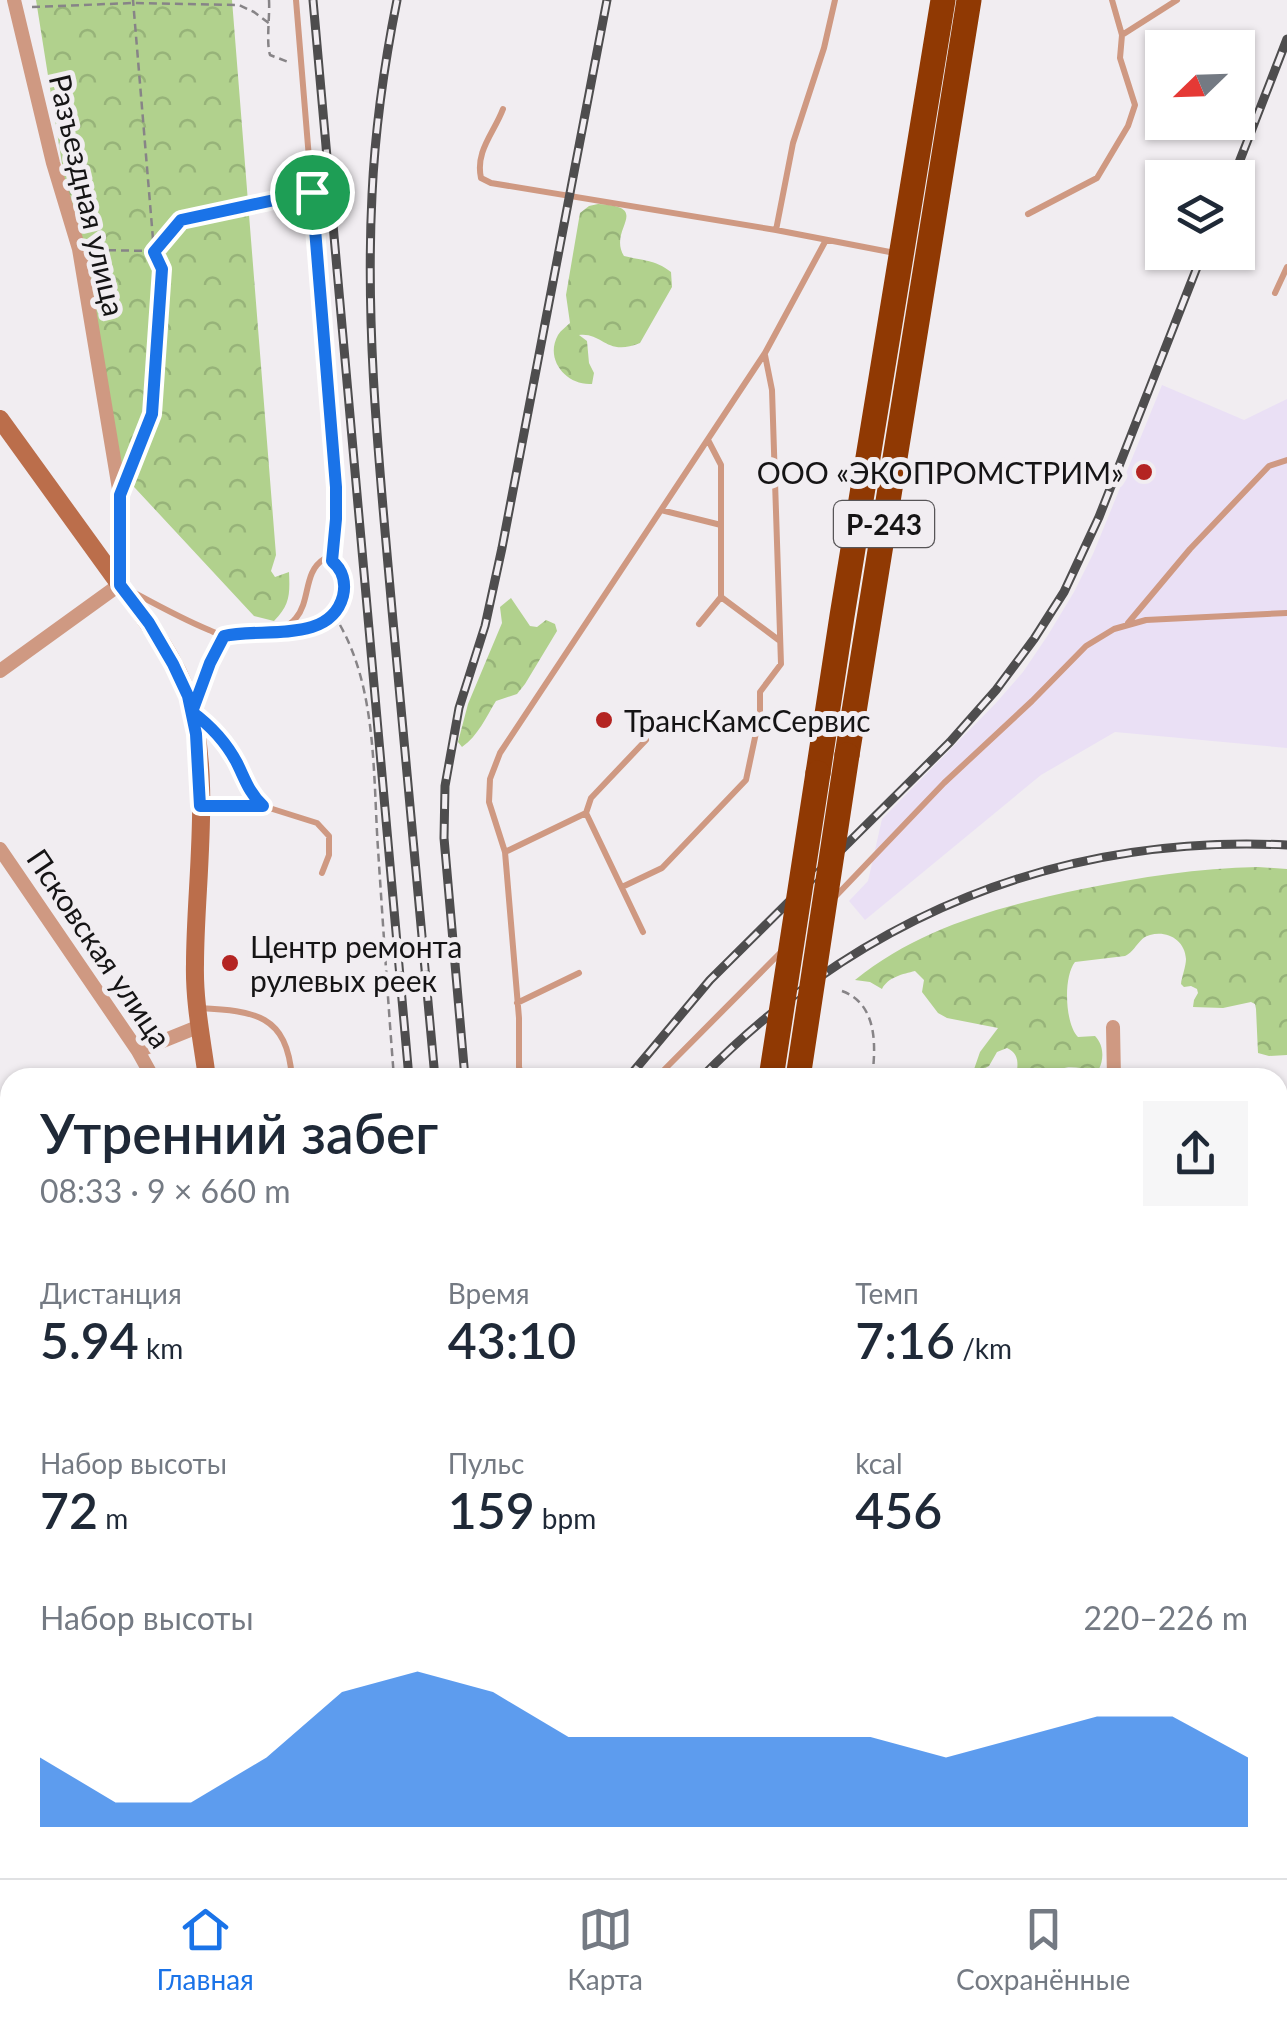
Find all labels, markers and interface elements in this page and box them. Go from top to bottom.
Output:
north arrow [1145,30,1255,140]
map controls [1145,30,1255,270]
street label: Разъездная улица [43,71,133,319]
pin [270,150,355,235]
button: layers [1145,160,1255,270]
icon: arrive [285,165,340,220]
place label: ООО «ЭКОПРОМСТРИМ» [757,454,1124,490]
marker: ООО «ЭКОПРОМСТРИМ» [1133,461,1155,483]
road number: Р-243 [834,501,934,547]
place label: ТрансКамсСервис [624,702,871,738]
marker: ТрансКамсСервис [593,709,615,731]
street label: Псковская улица [20,842,180,1054]
place label: Центр ремонта рулевых реек [250,928,463,998]
marker: Центр ремонта рулевых реек [219,952,241,974]
text: Утренний забег [40,1100,438,1166]
button: share [1143,1101,1248,1206]
text: 08:33 · 9 × 660 m [40,1171,291,1210]
text: Дистанция [40,1276,182,1310]
text: Время [448,1276,529,1310]
text: Темп [855,1276,919,1310]
text: 5.94 [40,1310,139,1370]
text: 43:10 [448,1310,576,1370]
text: 7:16 [855,1310,955,1370]
text: km [139,1331,183,1365]
text: /km [955,1331,1012,1365]
text: Набор высоты [40,1446,227,1480]
text: Пульс [448,1446,524,1480]
text: kcal [855,1446,903,1480]
text: 72 [40,1480,98,1540]
text: 159 [448,1480,535,1540]
text: 456 [855,1480,942,1540]
text: m [98,1501,128,1535]
text: bpm [535,1501,596,1535]
text: Набор высоты [40,1598,254,1637]
text: 220–226 m [1084,1598,1248,1637]
tab: Главная [157,1902,254,1996]
tab: Карта [567,1902,643,1996]
tab: Сохранённые [956,1902,1130,1996]

